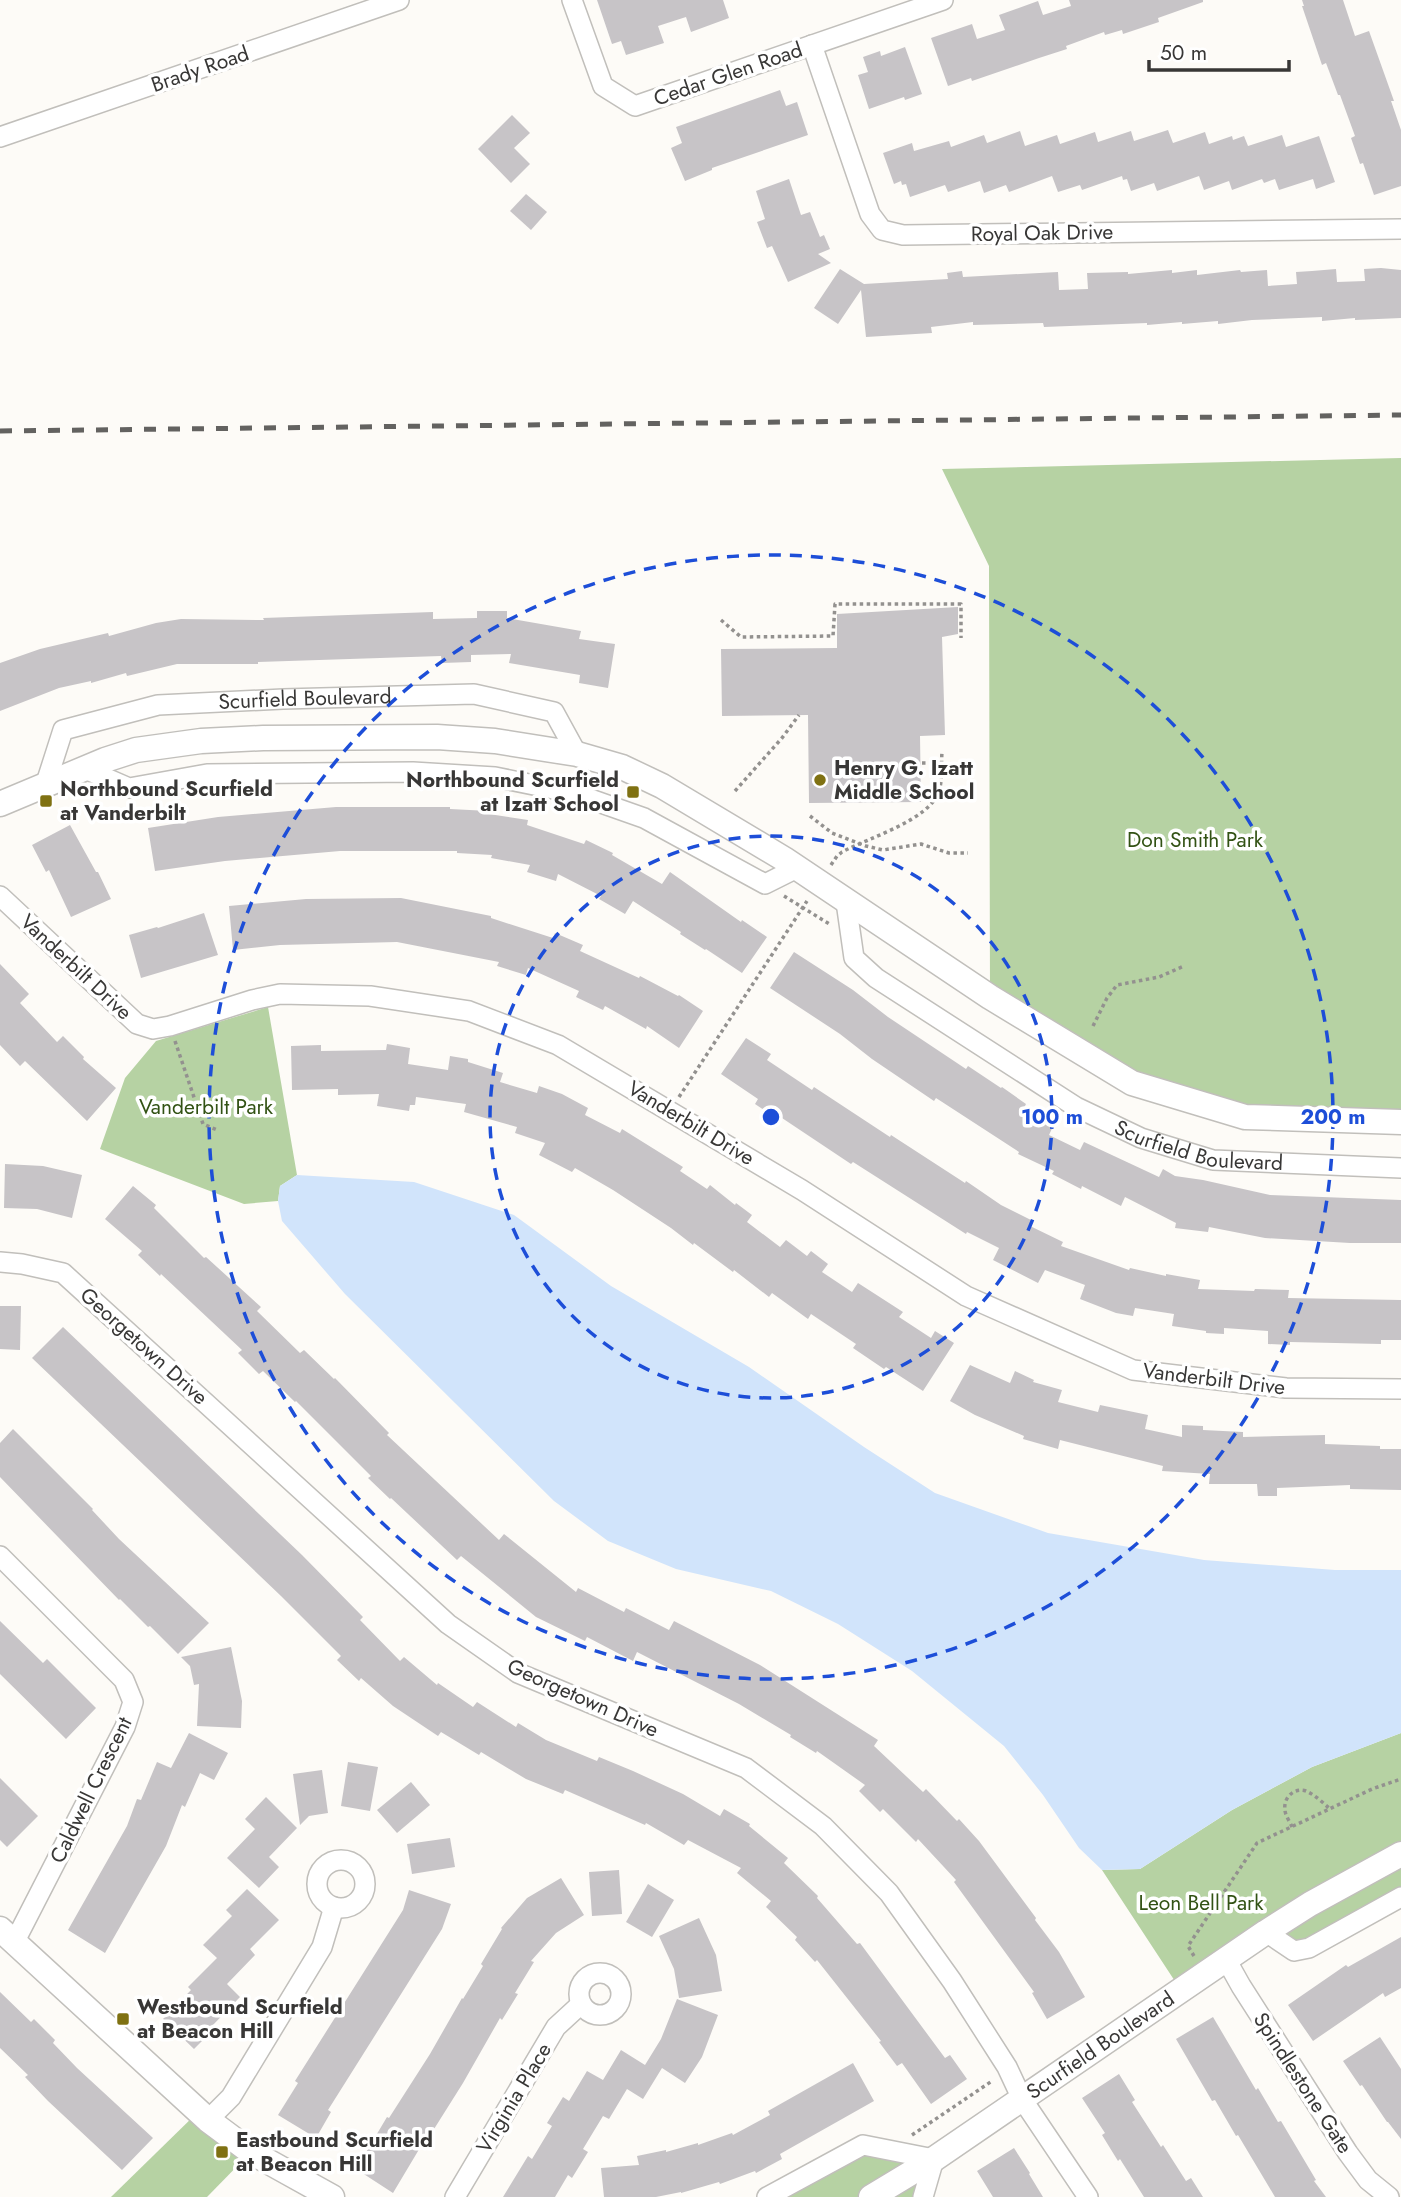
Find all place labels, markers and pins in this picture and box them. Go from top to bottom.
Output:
place label: Henry G. Izatt Middle School [834,753,974,807]
place label: Northbound Scurfield at Izatt School [406,765,619,819]
marker: Henry G. Izatt Middle School [812,772,828,788]
place label: Northbound Scurfield at Vanderbilt [60,774,273,828]
marker: Northbound Scurfield at Izatt School [625,784,641,800]
marker: Northbound Scurfield at Vanderbilt [38,793,54,809]
centre of rings [759,1105,783,1129]
place label: Westbound Scurfield at Beacon Hill [137,1992,343,2046]
marker: Westbound Scurfield at Beacon Hill [115,2011,131,2027]
place label: Eastbound Scurfield at Beacon Hill [236,2125,433,2179]
marker: Eastbound Scurfield at Beacon Hill [214,2144,230,2160]

